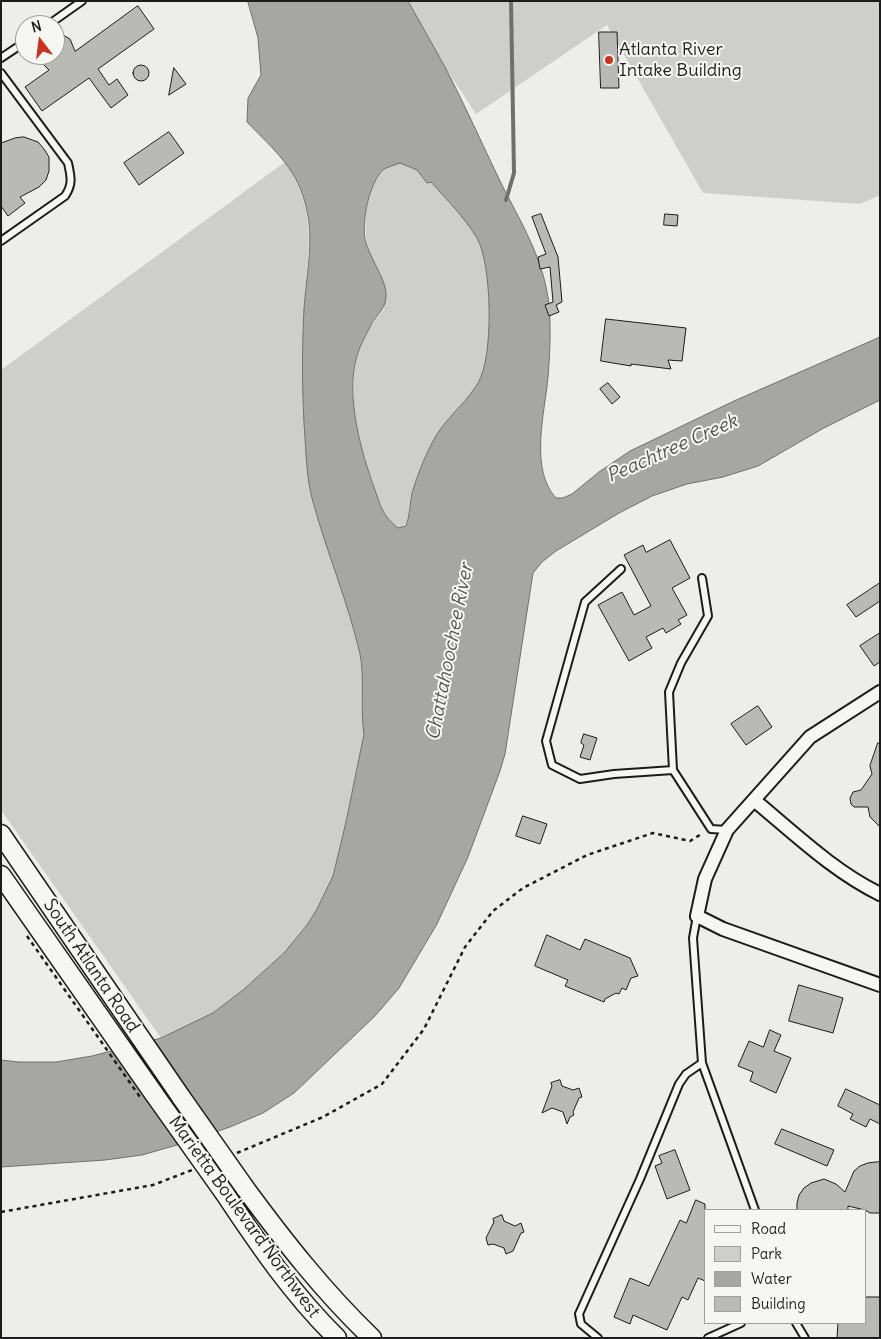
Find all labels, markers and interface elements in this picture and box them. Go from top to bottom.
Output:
north arrow [15,15,65,65]
text: N [29,17,43,36]
place label: Atlanta River Intake Building [619,39,742,82]
marker: Atlanta River Intake Building [603,54,615,66]
water label: Peachtree Creek [603,410,741,488]
water label: Chattahoochee River [422,562,478,742]
street label: South Atlanta Road [38,895,144,1037]
street label: Marietta Boulevard Northwest [164,1112,324,1322]
legend [704,1209,866,1324]
text: Road [751,1219,786,1238]
text: Park [751,1244,782,1263]
text: Water [751,1269,792,1288]
text: Building [751,1294,806,1313]

